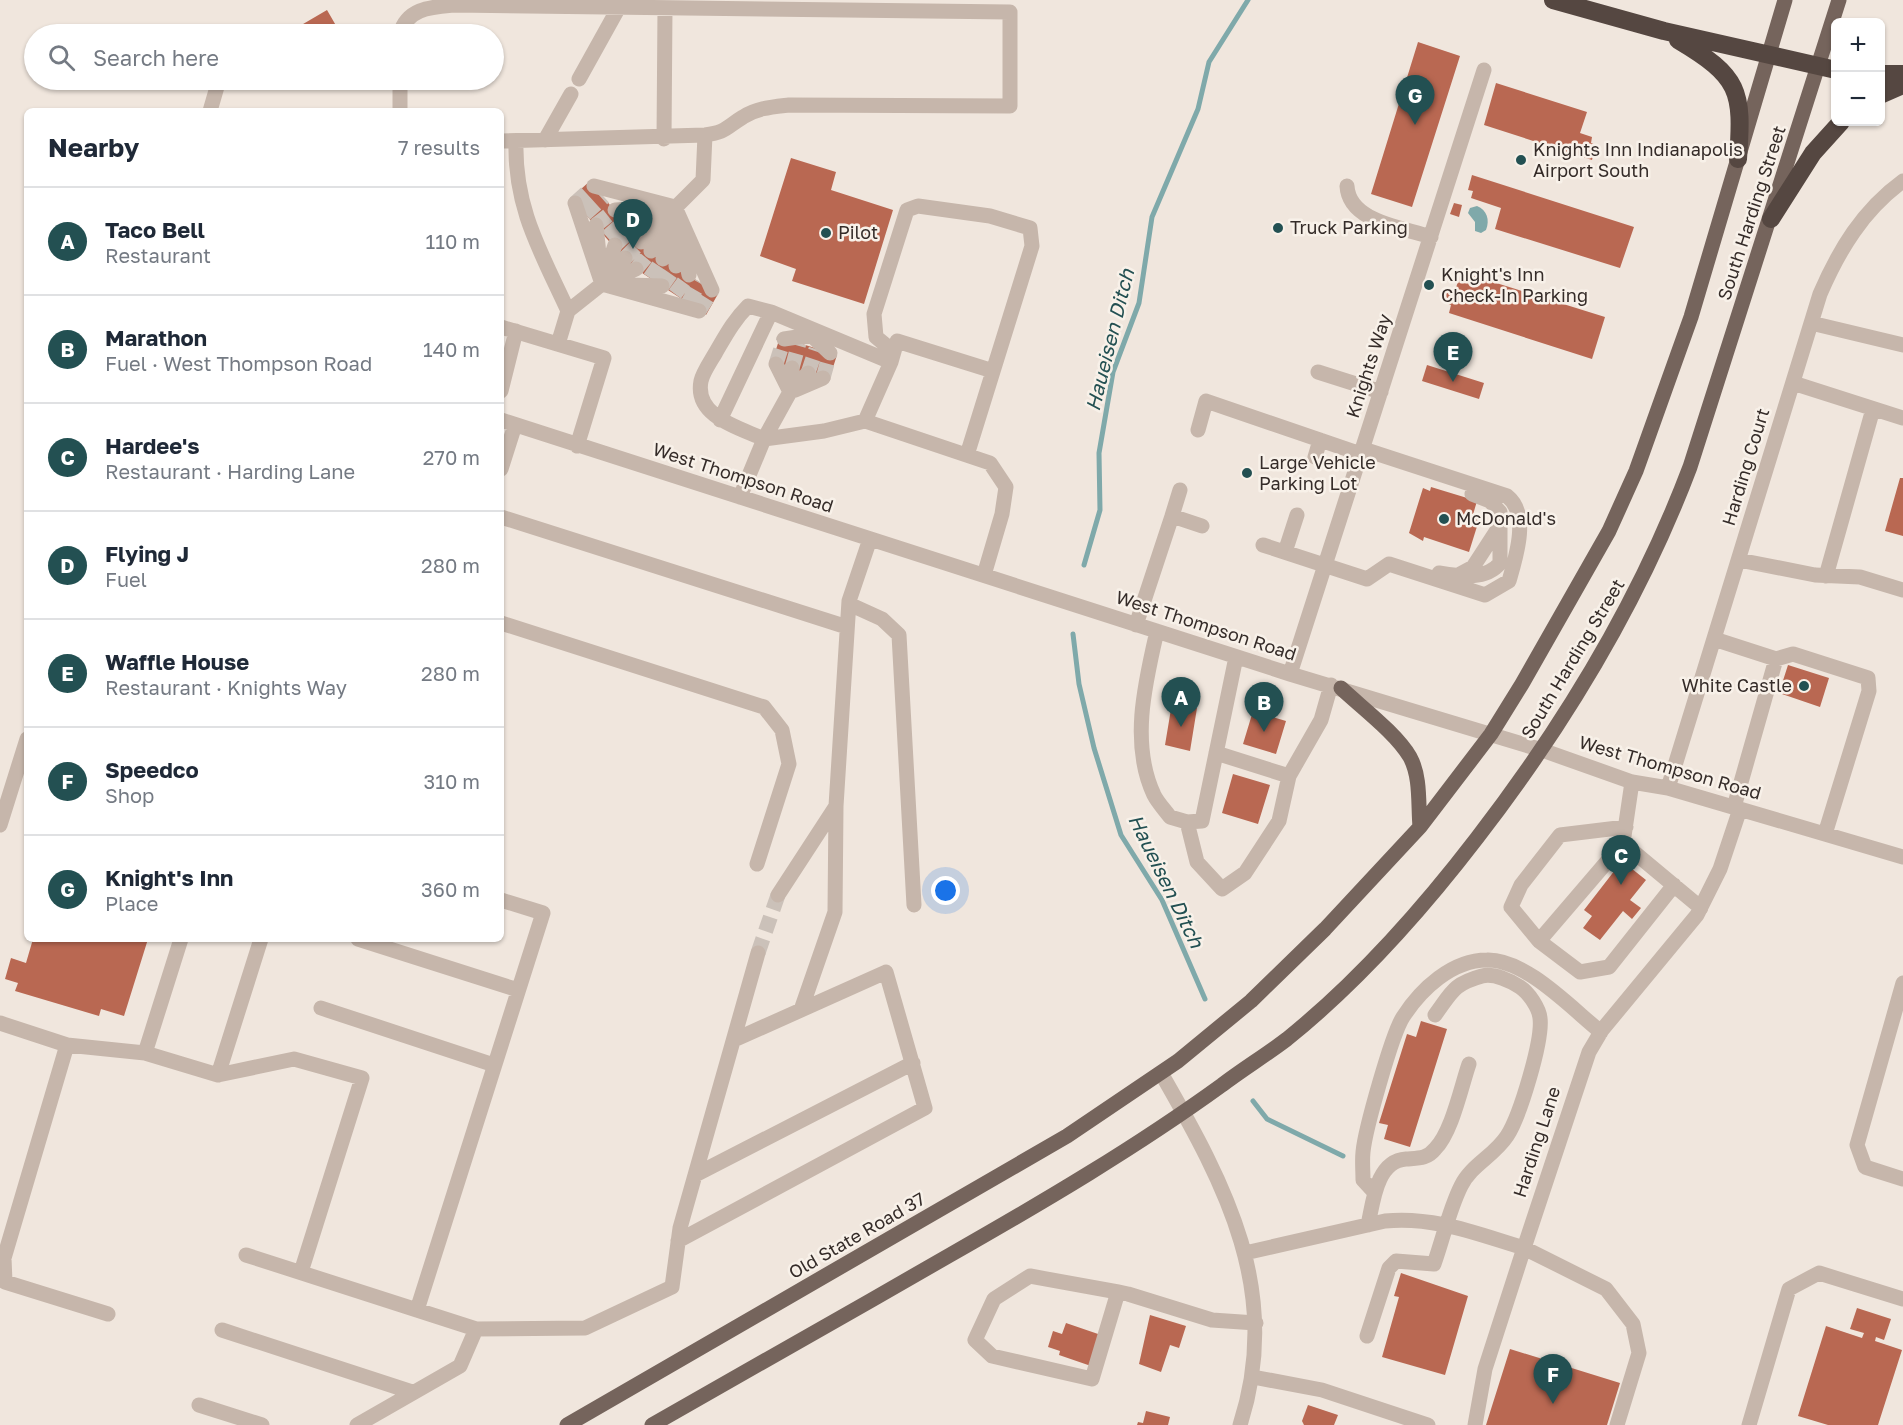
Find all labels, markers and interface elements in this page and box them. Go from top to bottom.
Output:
map controls [1831,18,1885,126]
button: + [1831,18,1885,72]
search box [24,24,504,90]
icon: search [45,41,78,74]
text: Search here [93,44,219,71]
button: − [1831,72,1885,126]
pin: G [1396,76,1434,125]
street label: South Harding Street [1712,123,1790,303]
text: Nearby [48,132,139,163]
text: 7 results [398,135,480,159]
place label: Knights Inn Indianapolis Airport South [1533,138,1743,181]
marker: Knights Inn Indianapolis Airport South [1514,153,1528,167]
pin: D [614,200,652,249]
text: Taco Bell [105,216,205,243]
place label: Truck Parking [1290,216,1408,238]
place label: Pilot [838,221,878,243]
marker: Truck Parking [1271,221,1285,235]
marker: Pilot [819,226,833,240]
text: A [60,229,75,253]
text: 110 m [426,229,480,253]
text: Restaurant [105,243,211,267]
place label: Knight's Inn Check-In Parking [1441,263,1588,306]
water label: Haueisen Ditch [1080,266,1138,413]
marker: Knight's Inn Check-In Parking [1422,278,1436,292]
street label: Knights Way [1341,311,1395,420]
text: Marathon [105,324,207,351]
pin: E [1434,332,1472,382]
text: B [60,337,75,361]
text: 140 m [423,337,480,361]
text: Fuel · West Thompson Road [105,351,372,375]
street label: Harding Court [1717,405,1773,528]
text: Hardee's [105,432,200,459]
street label: West Thompson Road [650,437,836,517]
text: C [60,445,75,469]
text: 270 m [423,445,480,469]
place label: Large Vehicle Parking Lot [1259,451,1376,494]
text: Restaurant · Harding Lane [105,459,355,483]
marker: Large Vehicle Parking Lot [1240,466,1254,480]
place label: McDonald's [1456,507,1556,529]
marker: McDonald's [1437,512,1451,526]
text: Flying J [105,540,189,567]
text: D [60,553,75,577]
text: 280 m [421,553,480,577]
text: Fuel [105,567,147,591]
street label: South Harding Street [1516,575,1629,742]
street label: West Thompson Road [1113,585,1299,665]
text: Waffle House [105,648,249,675]
text: E [61,661,74,685]
text: 280 m [421,661,480,685]
place label: White Castle [1682,674,1792,696]
text: Restaurant · Knights Way [105,675,347,699]
pin: A [1162,678,1200,727]
marker: White Castle [1797,679,1811,693]
pin: B [1244,682,1284,732]
street label: West Thompson Road [1577,731,1764,804]
text: Speedco [105,756,199,783]
text: F [62,769,73,793]
text: 310 m [424,769,480,793]
text: Shop [105,783,154,807]
water label: Haueisen Ditch [1124,810,1210,952]
pin: C [1602,836,1640,885]
text: Knight's Inn [105,864,233,891]
your location [931,876,960,905]
text: G [60,877,75,901]
text: 360 m [421,877,480,901]
text: Place [105,891,158,915]
street label: Harding Lane [1508,1083,1564,1200]
street label: Old State Road 37 [784,1187,929,1283]
pin: F [1534,1354,1572,1404]

